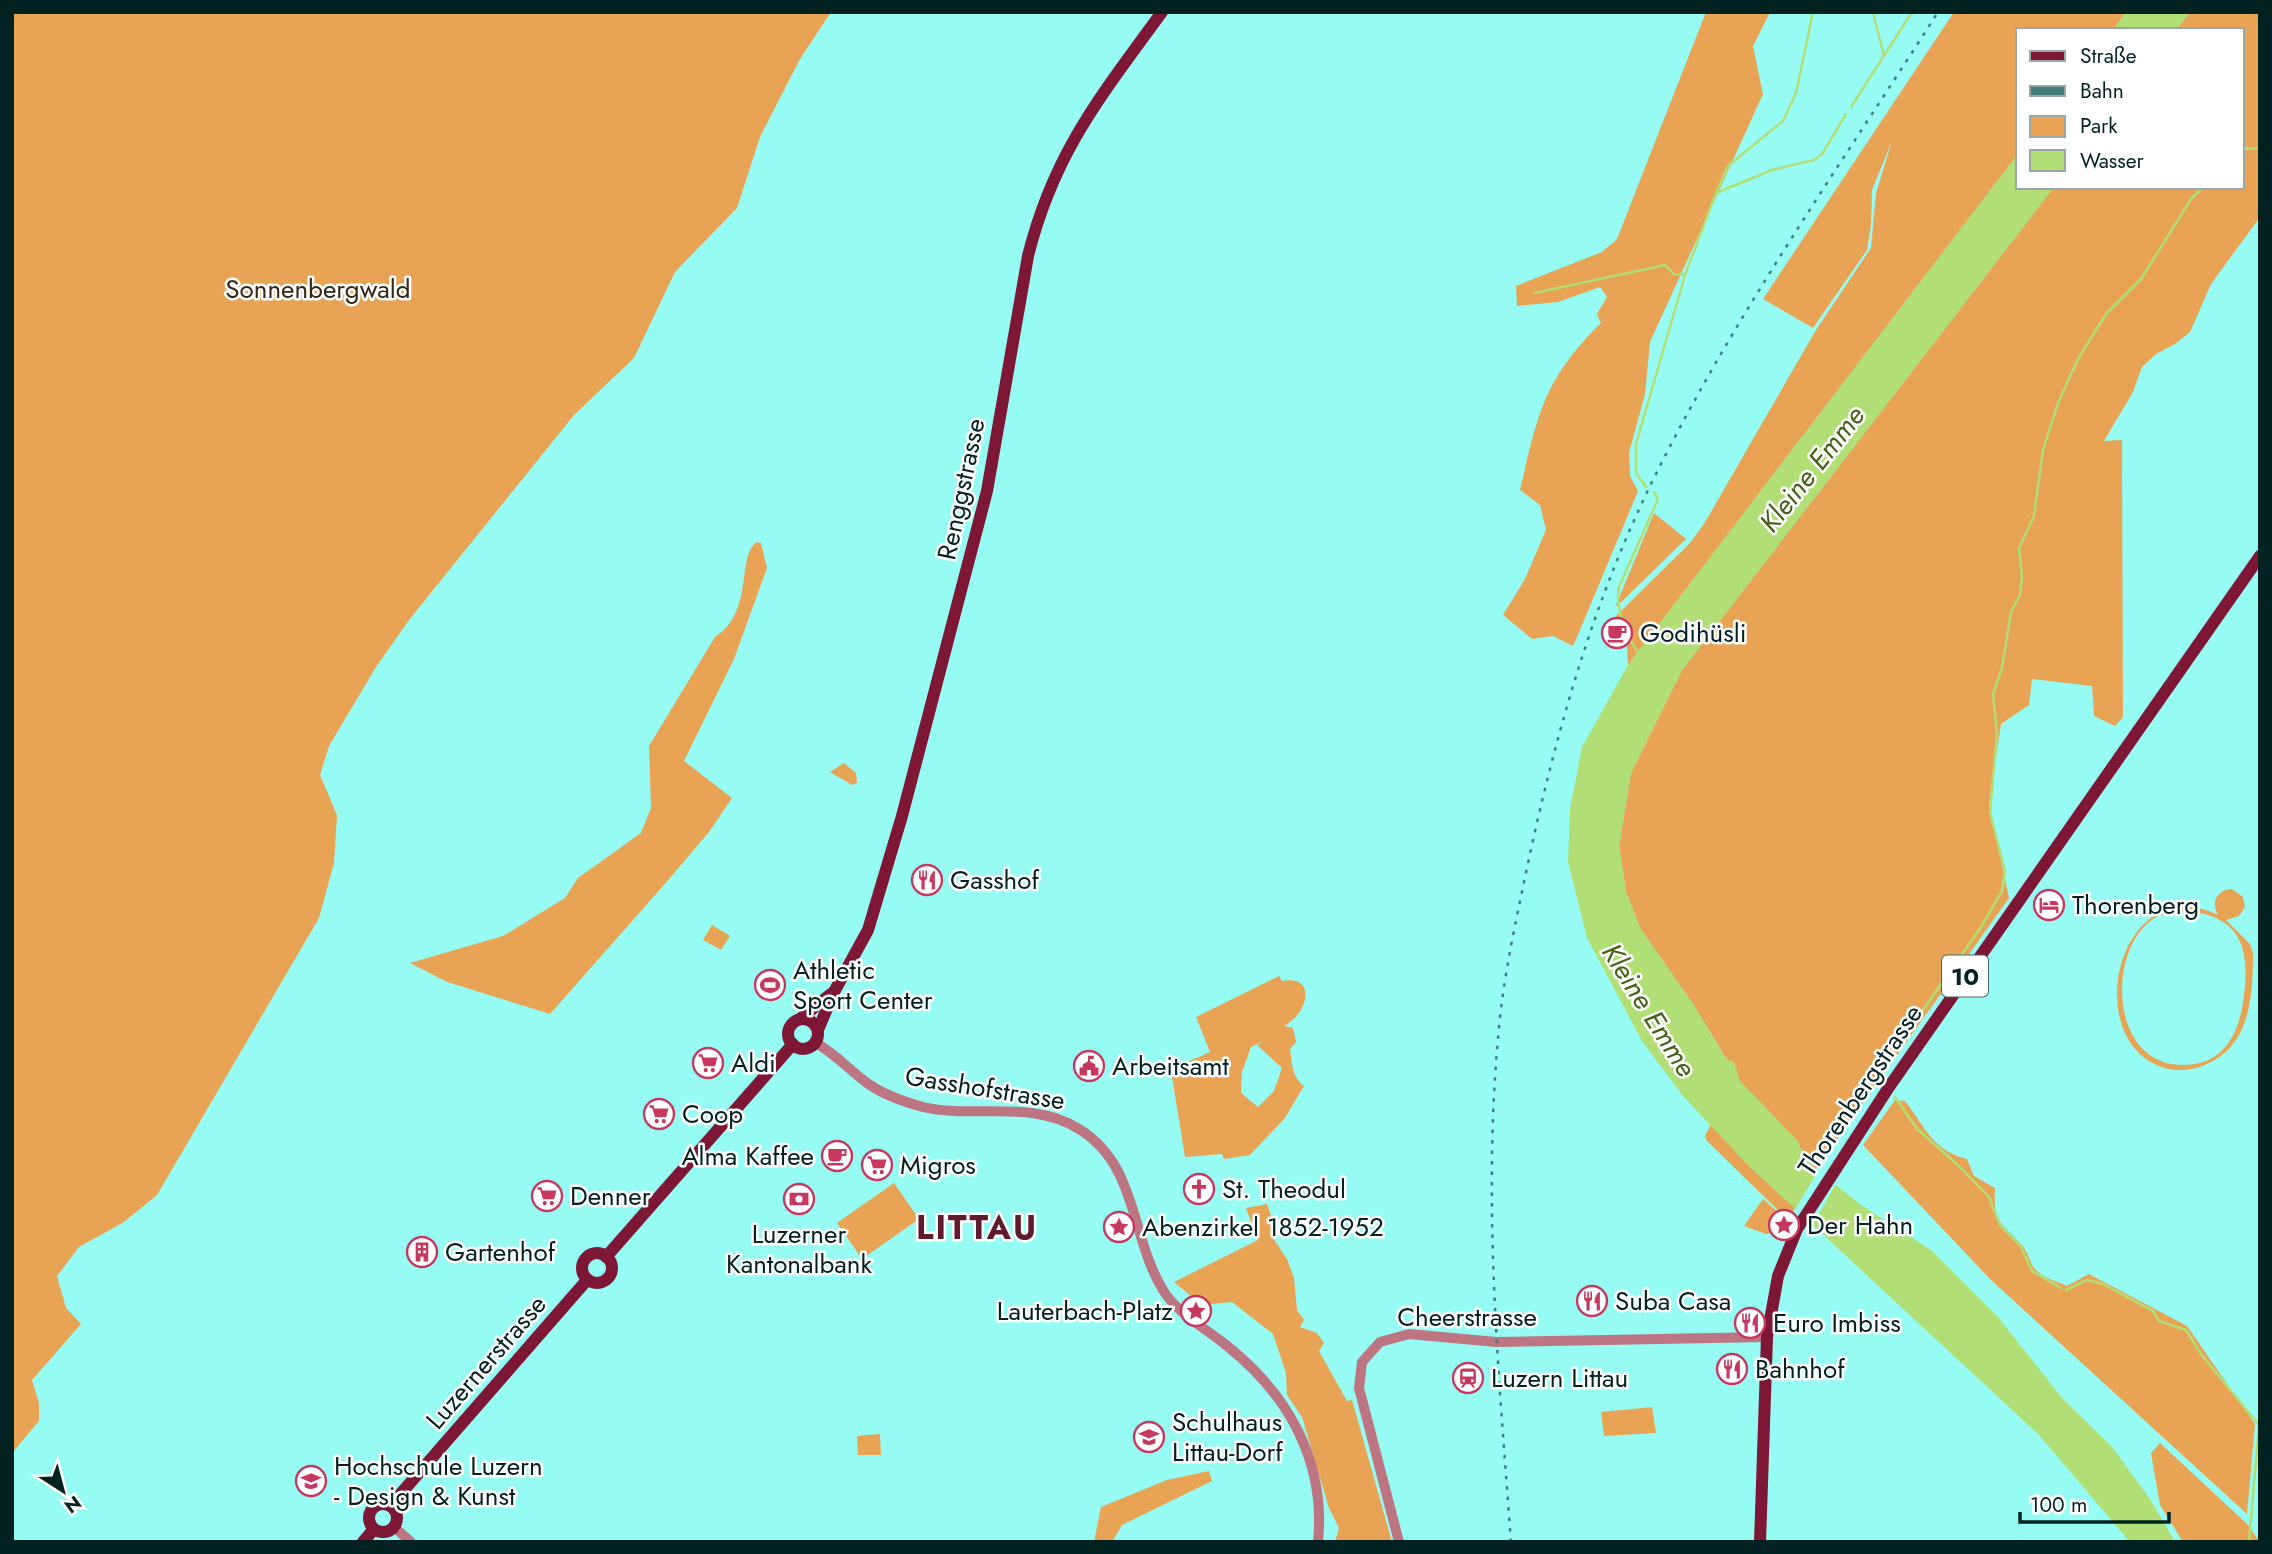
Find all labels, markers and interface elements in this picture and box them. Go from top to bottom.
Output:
legend [2016,28,2244,189]
text: Straße [2080,41,2137,71]
text: Bahn [2080,76,2124,106]
text: Park [2080,111,2118,141]
text: Wasser [2080,146,2145,176]
park label: Sonnenbergwald [225,270,411,308]
water label: Kleine Emme [1749,397,1875,541]
street label: Renggstrasse [927,415,995,563]
place label: Godihüsli [1640,614,1746,652]
cafe icon: Godihüsli [1600,616,1634,650]
place label: Gasshof [950,861,1039,899]
restaurant icon: Gasshof [910,863,944,897]
place label: Thorenberg [2072,886,2199,924]
hotel icon: Thorenberg [2032,888,2066,922]
water label: Kleine Emme [1592,935,1706,1085]
place label: Athletic Sport Center [793,951,933,1019]
road number: 10 [1942,956,1988,996]
sports icon: Athletic Sport Center [753,968,787,1002]
street label: Thorenbergstrasse [1788,997,1932,1183]
place label: Aldi [731,1044,776,1082]
supermarket icon: Aldi [691,1046,725,1080]
place label: Arbeitsamt [1112,1047,1230,1085]
public building icon: Arbeitsamt [1072,1049,1106,1083]
street label: Gasshofstrasse [902,1057,1068,1119]
place label: Coop [682,1095,743,1133]
supermarket icon: Coop [642,1097,676,1131]
place label: Alma Kaffee [681,1137,814,1175]
cafe icon: Alma Kaffee [820,1139,854,1173]
place label: Migros [900,1146,976,1184]
supermarket icon: Migros [860,1148,894,1182]
place label: St. Theodul [1222,1170,1346,1208]
church icon: St. Theodul [1182,1172,1216,1206]
place label: Denner [570,1177,651,1215]
supermarket icon: Denner [530,1179,564,1213]
bank icon: Luzerner Kantonalbank [782,1182,816,1216]
district label: LITTAU [916,1204,1038,1251]
place label: Der Hahn [1807,1206,1913,1244]
place label: Abenzirkel 1852-1952 [1142,1208,1384,1246]
place icon: Der Hahn [1767,1208,1801,1242]
place icon: Abenzirkel 1852-1952 [1102,1210,1136,1244]
place label: Luzerner Kantonalbank [726,1215,872,1283]
place label: Gartenhof [445,1233,556,1271]
building icon: Gartenhof [405,1235,439,1269]
place label: Suba Casa [1615,1282,1731,1320]
restaurant icon: Suba Casa [1575,1284,1609,1318]
street label: Luzernerstrasse [417,1286,555,1438]
place label: Lauterbach-Platz [997,1292,1173,1330]
place icon: Lauterbach-Platz [1179,1294,1213,1328]
street label: Cheerstrasse [1397,1298,1537,1336]
place label: Euro Imbiss [1773,1304,1901,1342]
restaurant icon: Euro Imbiss [1733,1306,1767,1340]
place label: Bahnhof [1755,1350,1845,1388]
restaurant icon: Bahnhof [1715,1352,1749,1386]
place label: Luzern Littau [1491,1359,1628,1397]
station icon: Luzern Littau [1451,1361,1485,1395]
place label: Schulhaus Littau-Dorf [1172,1403,1283,1471]
school or university icon: Schulhaus Littau-Dorf [1132,1420,1166,1454]
place label: Hochschule Luzern - Design & Kunst [334,1447,543,1515]
north arrow [28,1456,98,1526]
school or university icon: Hochschule Luzern - Design & Kunst [294,1464,328,1498]
scale bar [2020,1480,2169,1524]
text: N [59,1489,87,1520]
text: 100 m [2030,1490,2087,1520]

